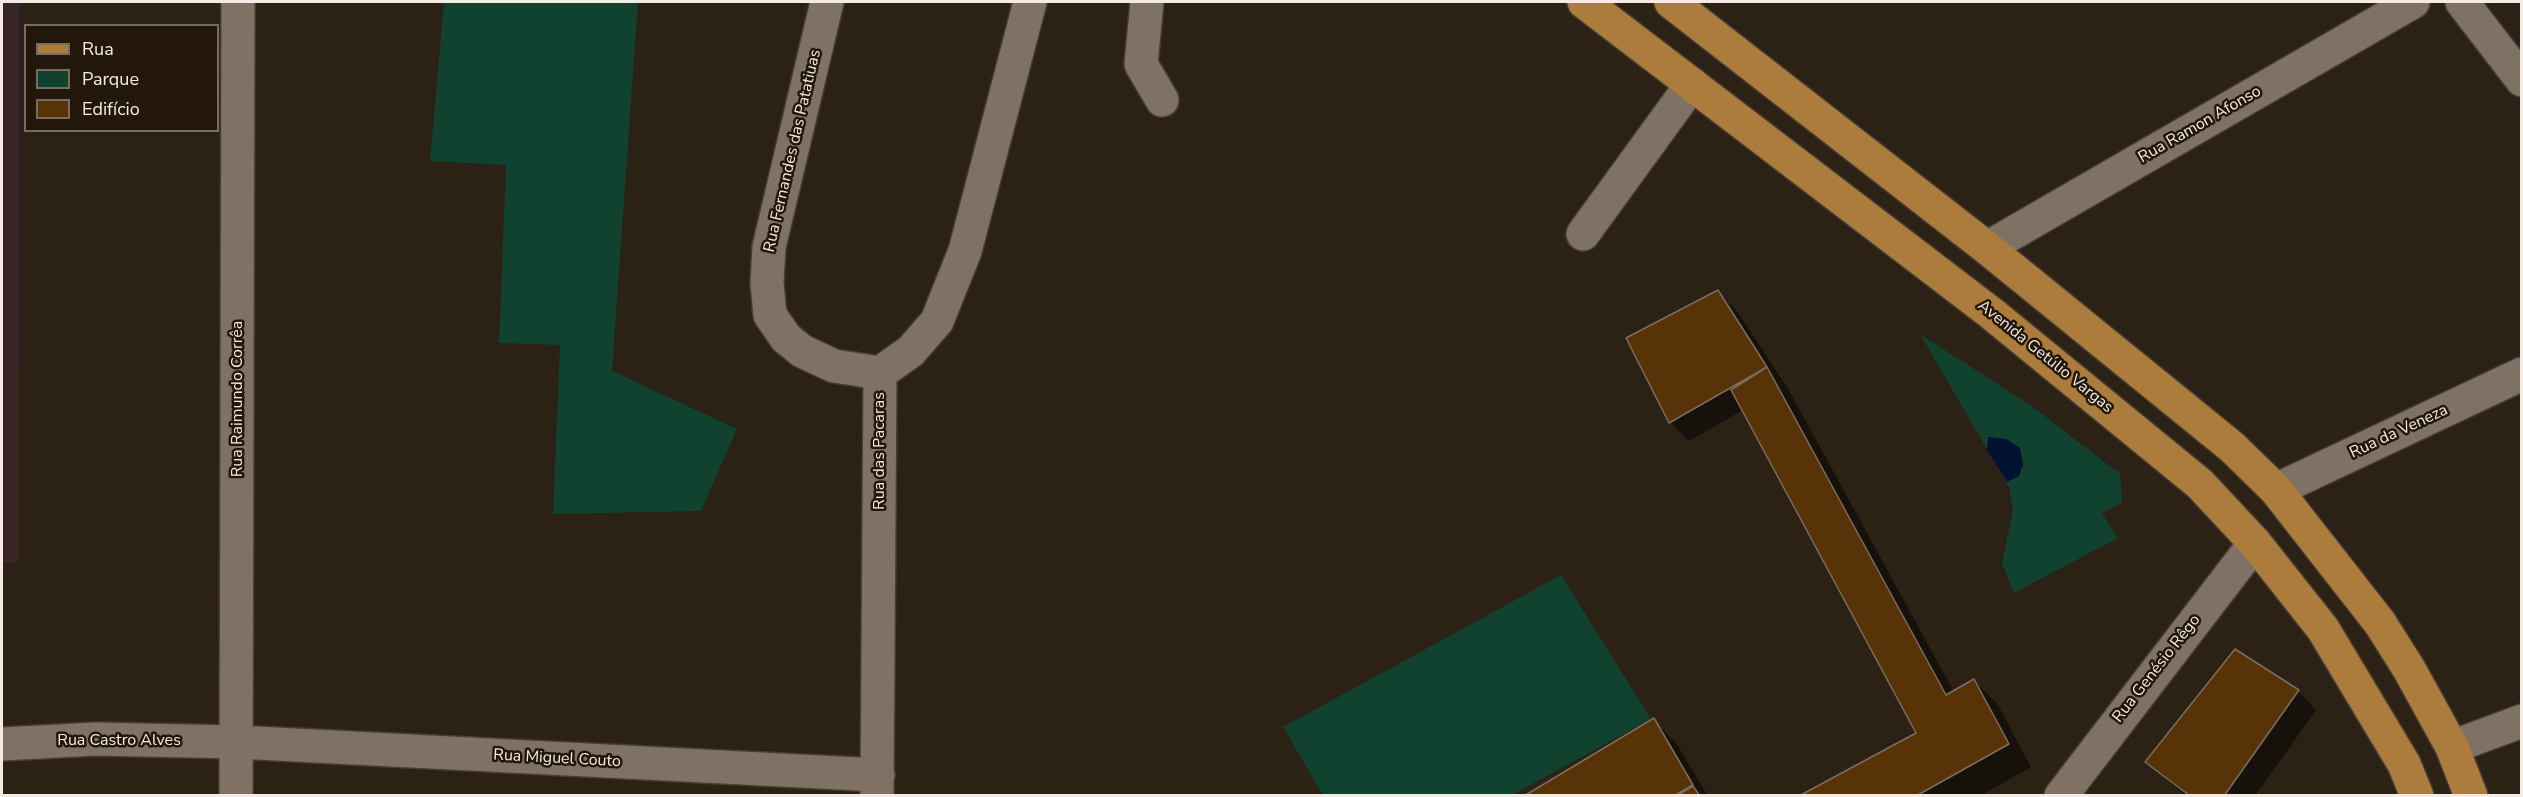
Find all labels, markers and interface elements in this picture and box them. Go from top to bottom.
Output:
legend [24,24,219,132]
text: Rua [82,37,114,61]
street label: Rua Fernandes das Patatiuas [760,48,826,254]
text: Parque [82,67,139,91]
street label: Rua Ramon Afonso [2135,82,2265,168]
text: Edifício [82,97,140,121]
street label: Avenida Getúlio Vargas [1973,297,2117,417]
street label: Rua Raimundo Corrêa [228,321,248,477]
street label: Rua das Pacaras [870,392,890,510]
street label: Rua da Veneza [2347,401,2451,463]
street label: Rua Genésio Rêgo [2109,611,2205,727]
street label: Rua Castro Alves [57,731,181,751]
street label: Rua Miguel Couto [493,746,621,772]

